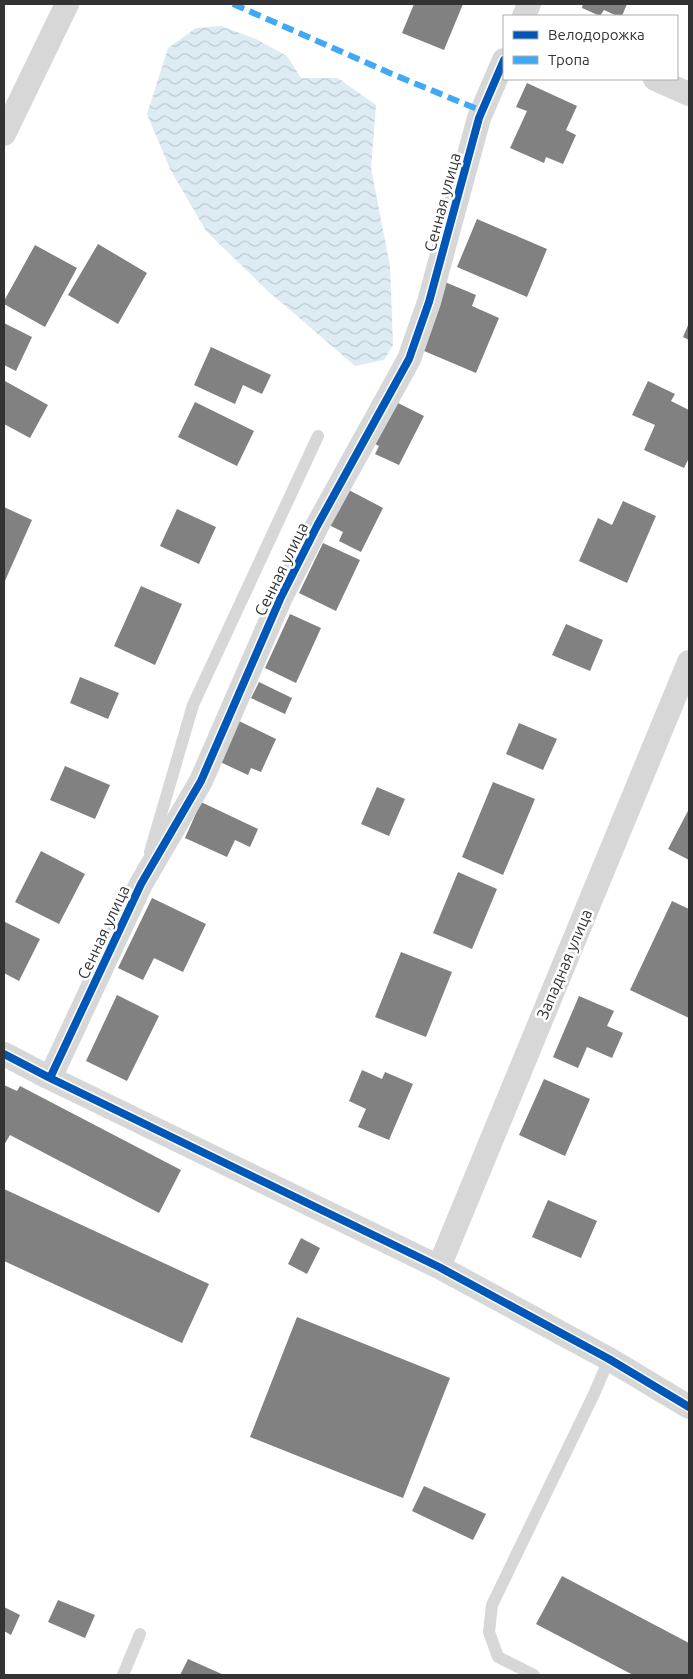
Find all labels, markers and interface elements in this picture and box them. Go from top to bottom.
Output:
legend [503,15,678,80]
text: Велодорожка [548,26,645,43]
text: Тропа [548,51,590,68]
street label: Сенная улица [420,151,464,253]
street label: Сенная улица [251,519,311,619]
street label: Сенная улица [73,882,133,982]
street label: Западная улица [533,906,595,1022]

